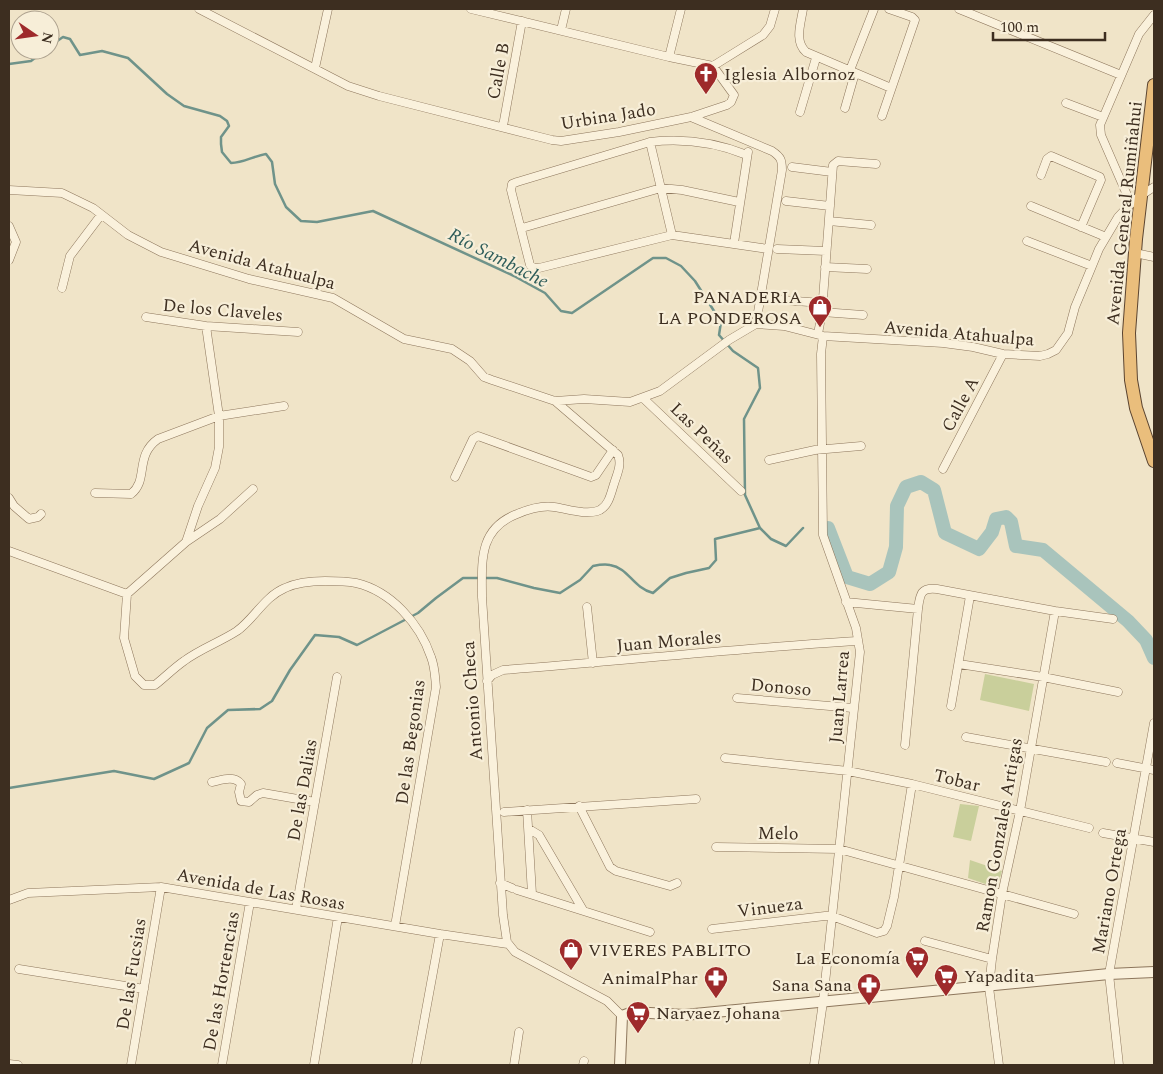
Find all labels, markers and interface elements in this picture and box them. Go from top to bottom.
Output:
north arrow [10,10,60,60]
scale bar [993,10,1106,42]
text: 100 m [1000,16,1039,39]
text: N [36,30,59,46]
street label: Calle B [480,40,517,102]
church icon: Iglesia Albornoz [693,61,719,95]
place label: Iglesia Albornoz [724,61,856,88]
street label: Urbina Jado [559,96,658,137]
street label: Avenida General Rumiñahui [1099,100,1150,327]
water label: Río Sambache [443,221,554,296]
street label: Avenida Atahualpa [185,232,339,297]
place label: PANADERIA LA PONDEROSA [658,284,802,332]
street label: De los Claveles [162,292,284,329]
shop icon: PANADERIA LA PONDEROSA [807,294,833,328]
street label: Avenida Atahualpa [882,313,1036,354]
street label: Calle A [935,372,986,437]
street label: Las Peñas [664,396,740,471]
street label: Juan Morales [615,623,723,660]
street label: Antonio Checa [455,640,490,762]
street label: Juan Larrea [822,649,857,744]
street label: Donoso [749,671,813,704]
street label: De las Begonias [388,678,433,806]
street label: Ramon Gonzales Artigas [969,735,1030,935]
street label: De las Dalias [280,737,325,843]
street label: Tobar [931,762,983,799]
street label: Melo [757,820,799,847]
street label: Mariano Ortega [1085,826,1134,956]
street label: Avenida de Las Rosas [174,861,348,918]
street label: Vinueza [736,890,805,925]
street label: De las Hortencias [196,909,247,1053]
street label: De las Fucsias [109,916,154,1032]
shop icon: VIVERES PABLITO [558,937,584,971]
place label: VIVERES PABLITO [588,937,751,964]
place label: La Economía [795,945,900,972]
supermarket icon: La Economía [904,945,930,979]
supermarket icon: Yapadita [933,963,959,997]
place label: Yapadita [964,963,1035,990]
place label: AnimalPhar [601,965,698,992]
pharmacy icon: AnimalPhar [703,965,729,999]
place label: Sana Sana [772,972,852,999]
pharmacy icon: Sana Sana [856,972,882,1006]
supermarket icon: Narvaez Johana [625,1000,651,1034]
place label: Narvaez Johana [656,1000,780,1027]

